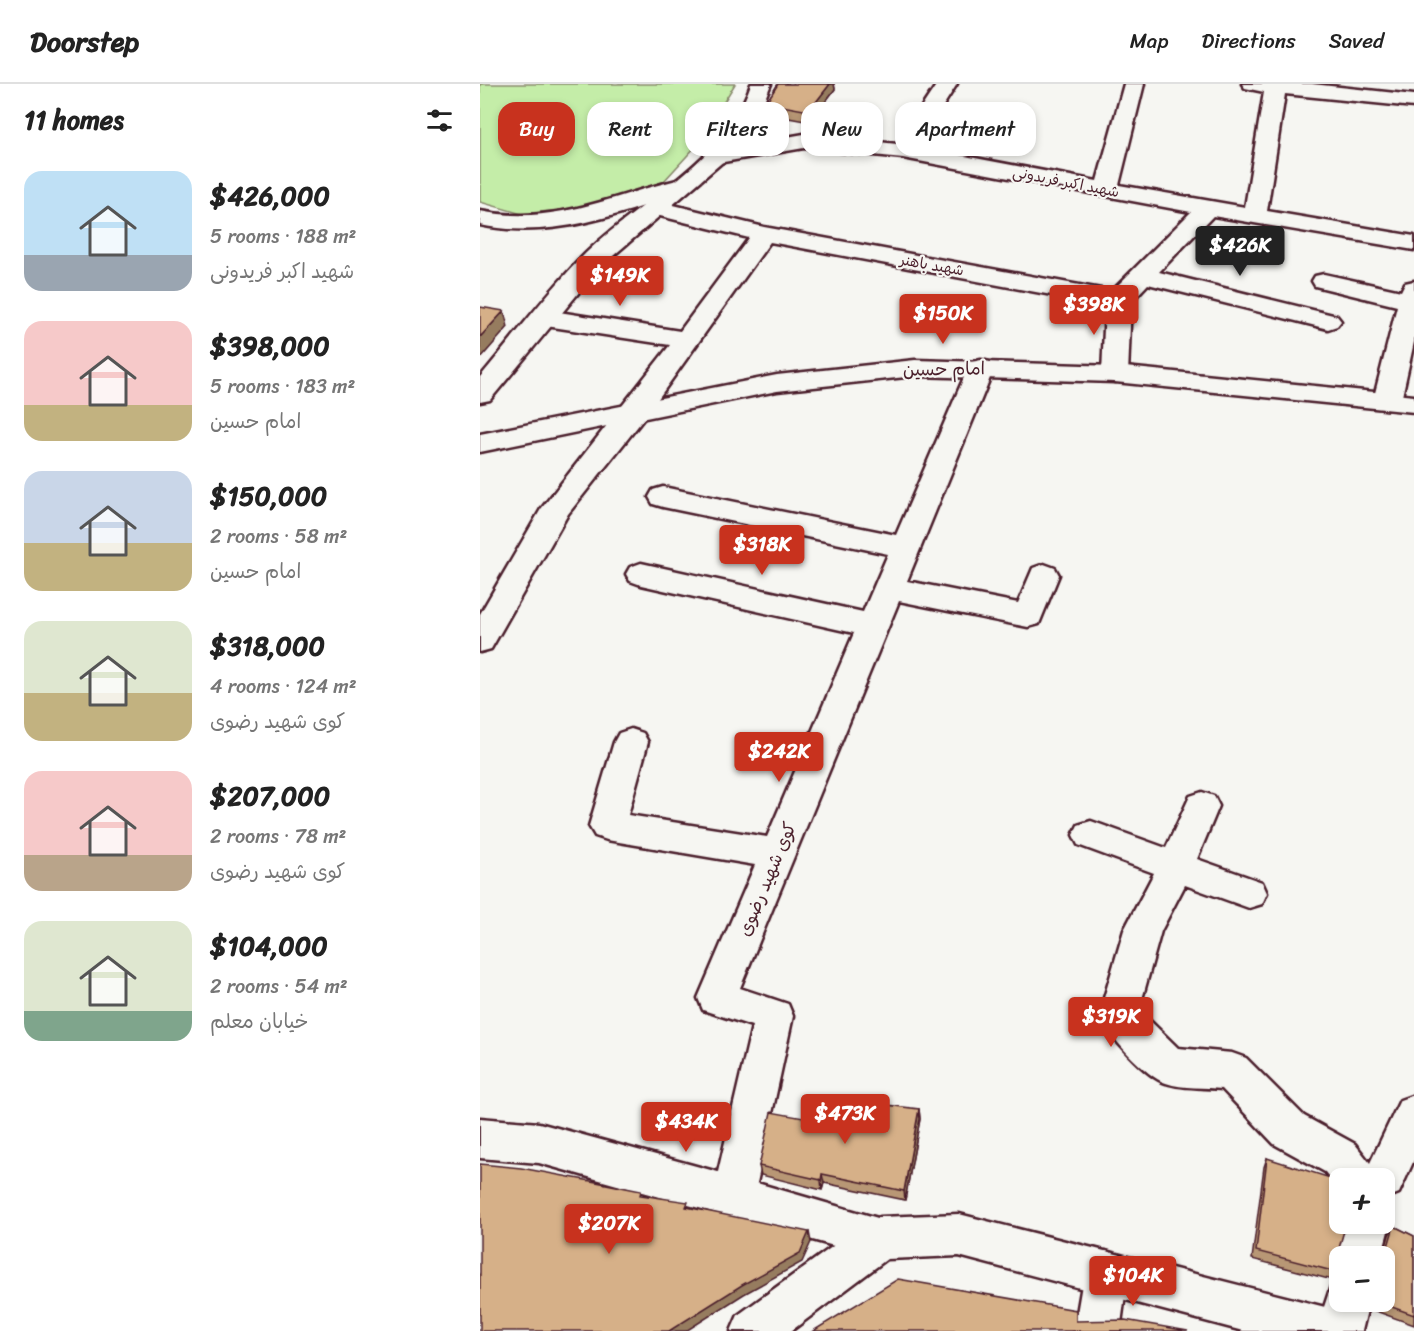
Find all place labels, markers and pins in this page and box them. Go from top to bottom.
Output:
pin: $426K [1198,226,1282,277]
pin: $149K [578,256,662,307]
pin: $398K [1052,285,1136,336]
pin: $150K [901,294,985,345]
pin: $318K [720,525,804,576]
pin: $242K [737,732,821,783]
pin: $319K [1069,997,1153,1048]
pin: $473K [803,1094,887,1145]
pin: $434K [644,1102,728,1153]
pin: $207K [567,1204,651,1255]
pin: $104K [1091,1256,1175,1307]

